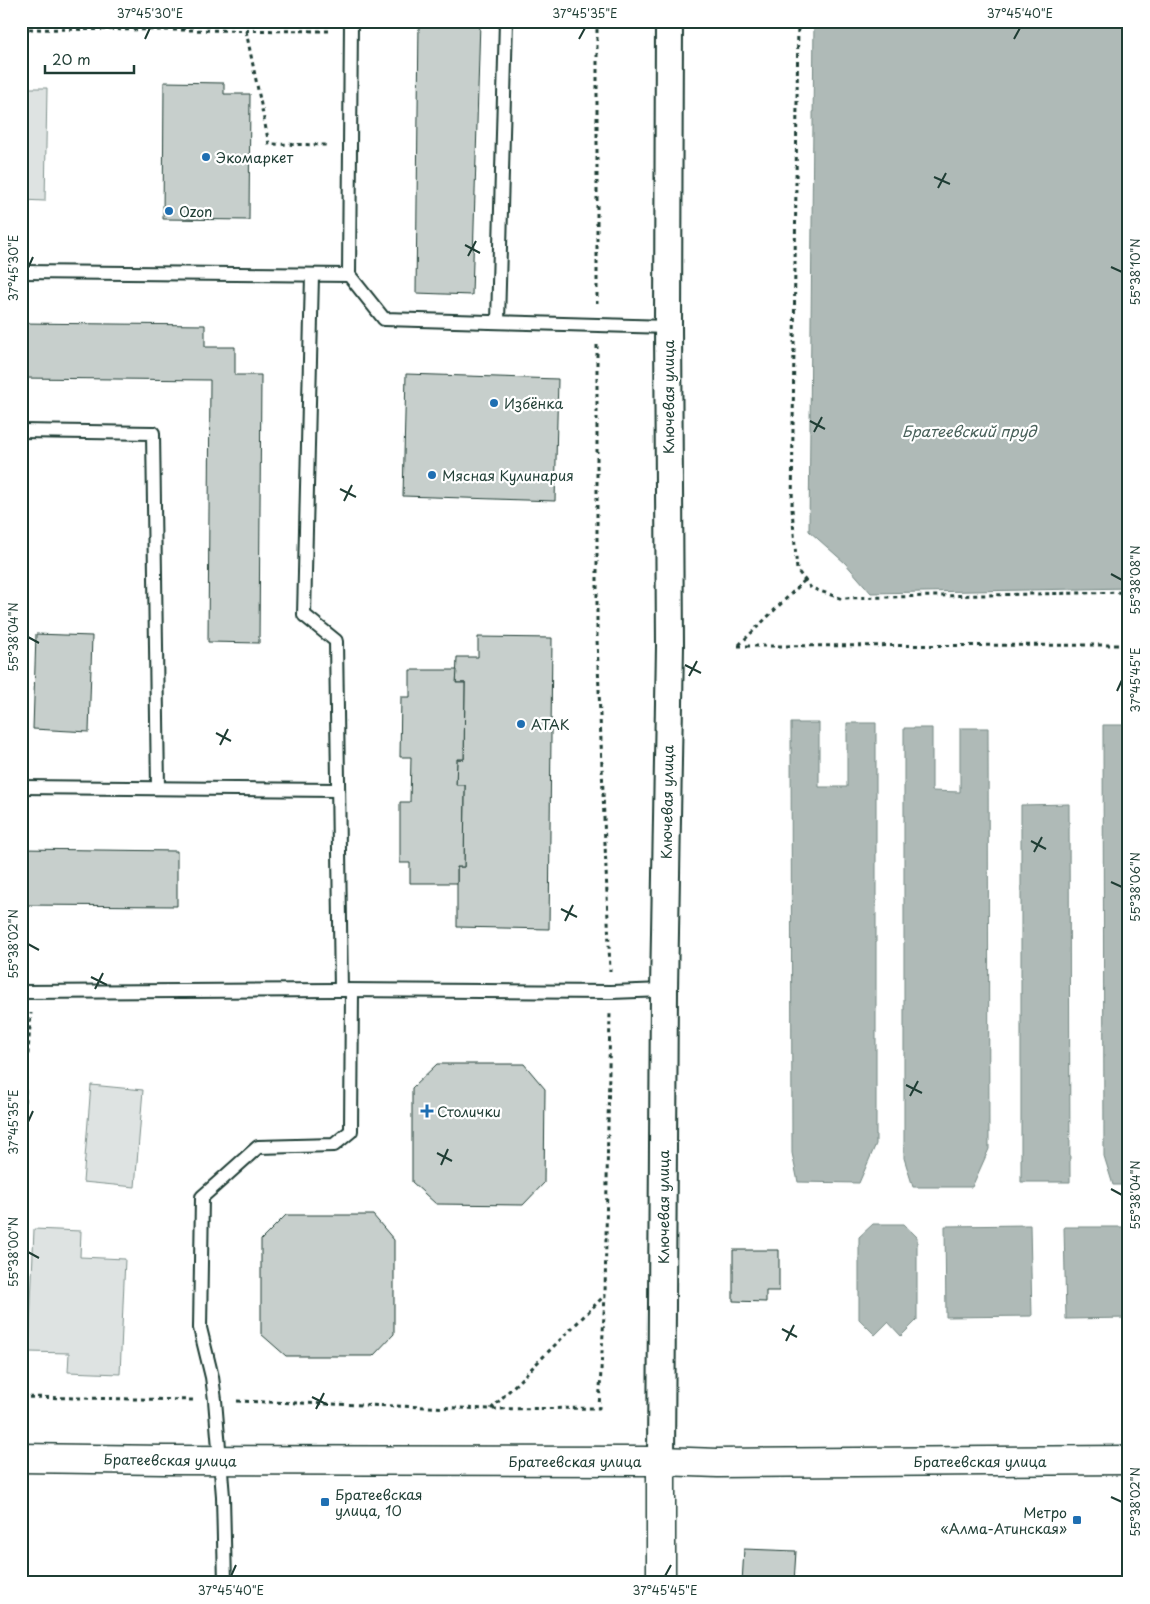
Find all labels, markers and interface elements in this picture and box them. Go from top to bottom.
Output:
text: 37°45'30"E [117,4,183,22]
text: 37°45'35"E [552,4,618,22]
text: 37°45'40"E [987,4,1053,22]
scale bar [45,42,134,74]
text: 20 m [52,47,91,70]
place label: Экомаркет [216,147,293,168]
marker: Экомаркет [200,151,212,163]
place label: Ozon [179,201,212,222]
marker: Ozon [163,205,175,217]
text: 37°45'30"E [4,235,22,301]
text: 55°38'10"N [1126,238,1144,306]
street label: Ключевая улица [658,340,679,454]
place label: Избёнка [504,393,563,414]
marker: Избёнка [488,397,500,409]
water label: Братеевский пруд [902,419,1038,442]
place label: Мясная Кулинария [442,465,574,486]
marker: Мясная Кулинария [426,469,438,481]
text: 55°38'08"N [1126,545,1144,615]
text: 55°38'04"N [4,602,22,672]
text: 37°45'45"E [1126,647,1144,713]
place label: АТАК [531,714,570,735]
marker: АТАК [515,718,527,730]
street label: Ключевая улица [656,745,678,859]
text: 55°38'06"N [1126,852,1144,922]
text: 55°38'02"N [4,909,22,979]
text: 37°45'35"E [4,1089,22,1155]
place label: Столички [437,1101,501,1122]
marker: Столички [421,1105,433,1117]
street label: Ключевая улица [653,1150,674,1264]
text: 55°38'04"N [1126,1160,1144,1230]
text: 55°38'00"N [4,1217,22,1287]
street label: Братеевская улица [103,1448,237,1472]
street label: Братеевская улица [508,1451,642,1472]
street label: Братеевская улица [913,1451,1047,1472]
text: 55°38'02"N [1126,1467,1144,1537]
place label: Братеевская улица, 10 [335,1484,423,1521]
marker: Братеевская улица, 10 [319,1496,331,1508]
place label: Метро «Алма-Атинская» [941,1502,1067,1539]
marker: Метро «Алма-Атинская» [1071,1514,1083,1526]
text: 37°45'40"E [198,1581,264,1599]
text: 37°45'45"E [632,1581,698,1599]

